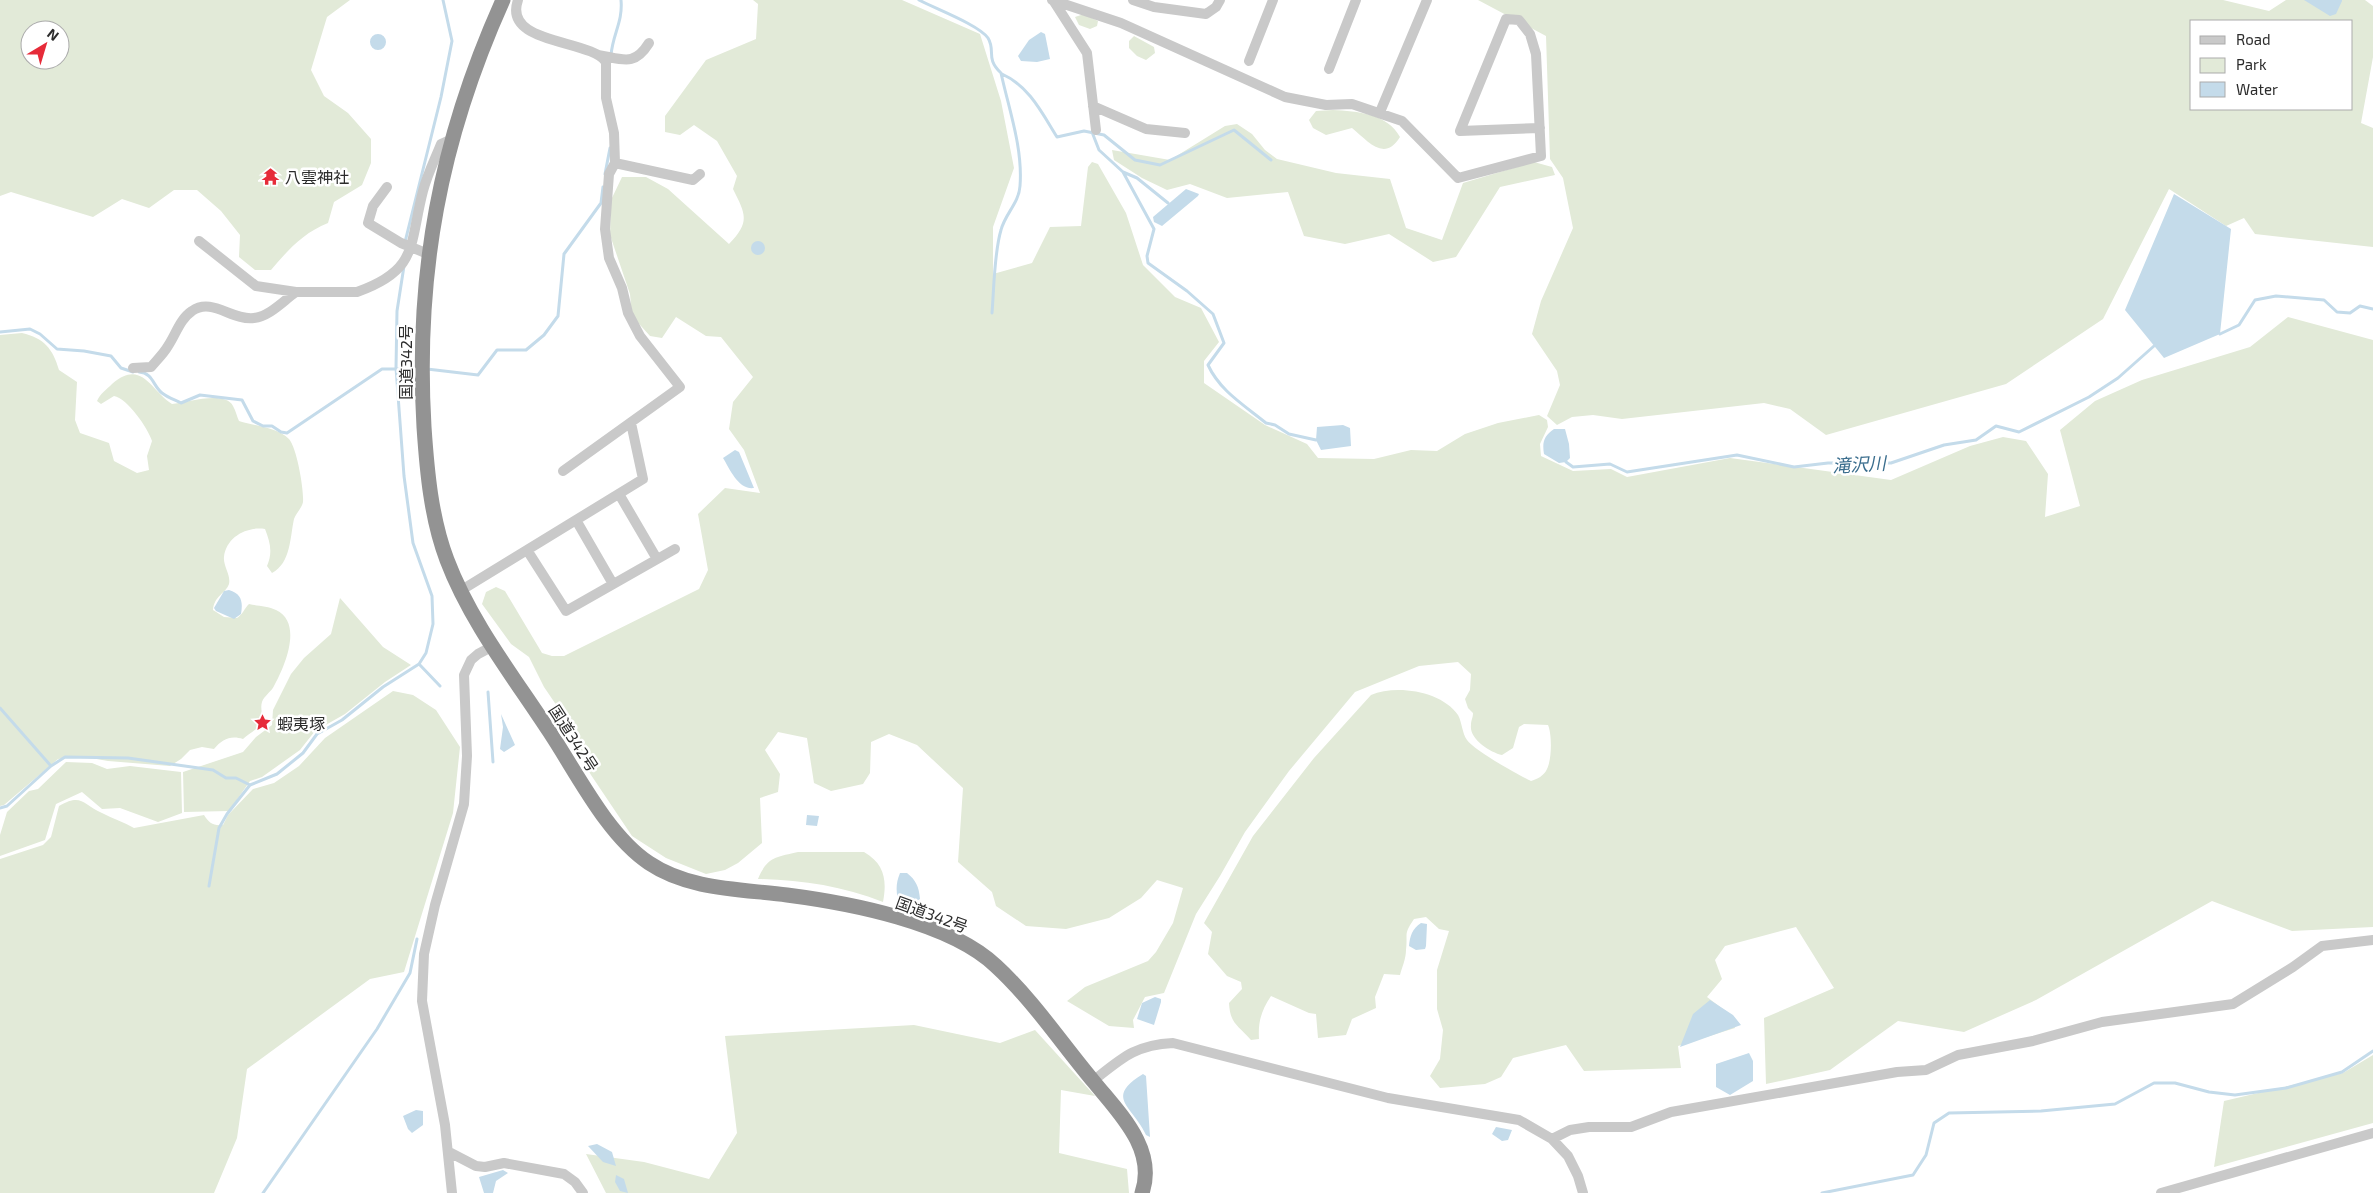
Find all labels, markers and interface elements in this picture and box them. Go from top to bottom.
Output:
north arrow [20,20,70,70]
legend [2190,20,2353,110]
text: N [44,25,63,44]
text: Road [2236,30,2271,48]
text: Park [2236,55,2267,73]
text: Water [2236,80,2278,98]
temple icon: 八雲神社 [261,166,281,186]
place label: 八雲神社 [285,167,349,186]
street label: 国道342号 [396,324,415,400]
water label: 滝沢川 [1831,451,1889,476]
street label: 国道342号 [545,701,603,775]
place icon: 蝦夷塚 [253,713,273,733]
place label: 蝦夷塚 [277,714,325,733]
street label: 国道342号 [893,892,971,936]

